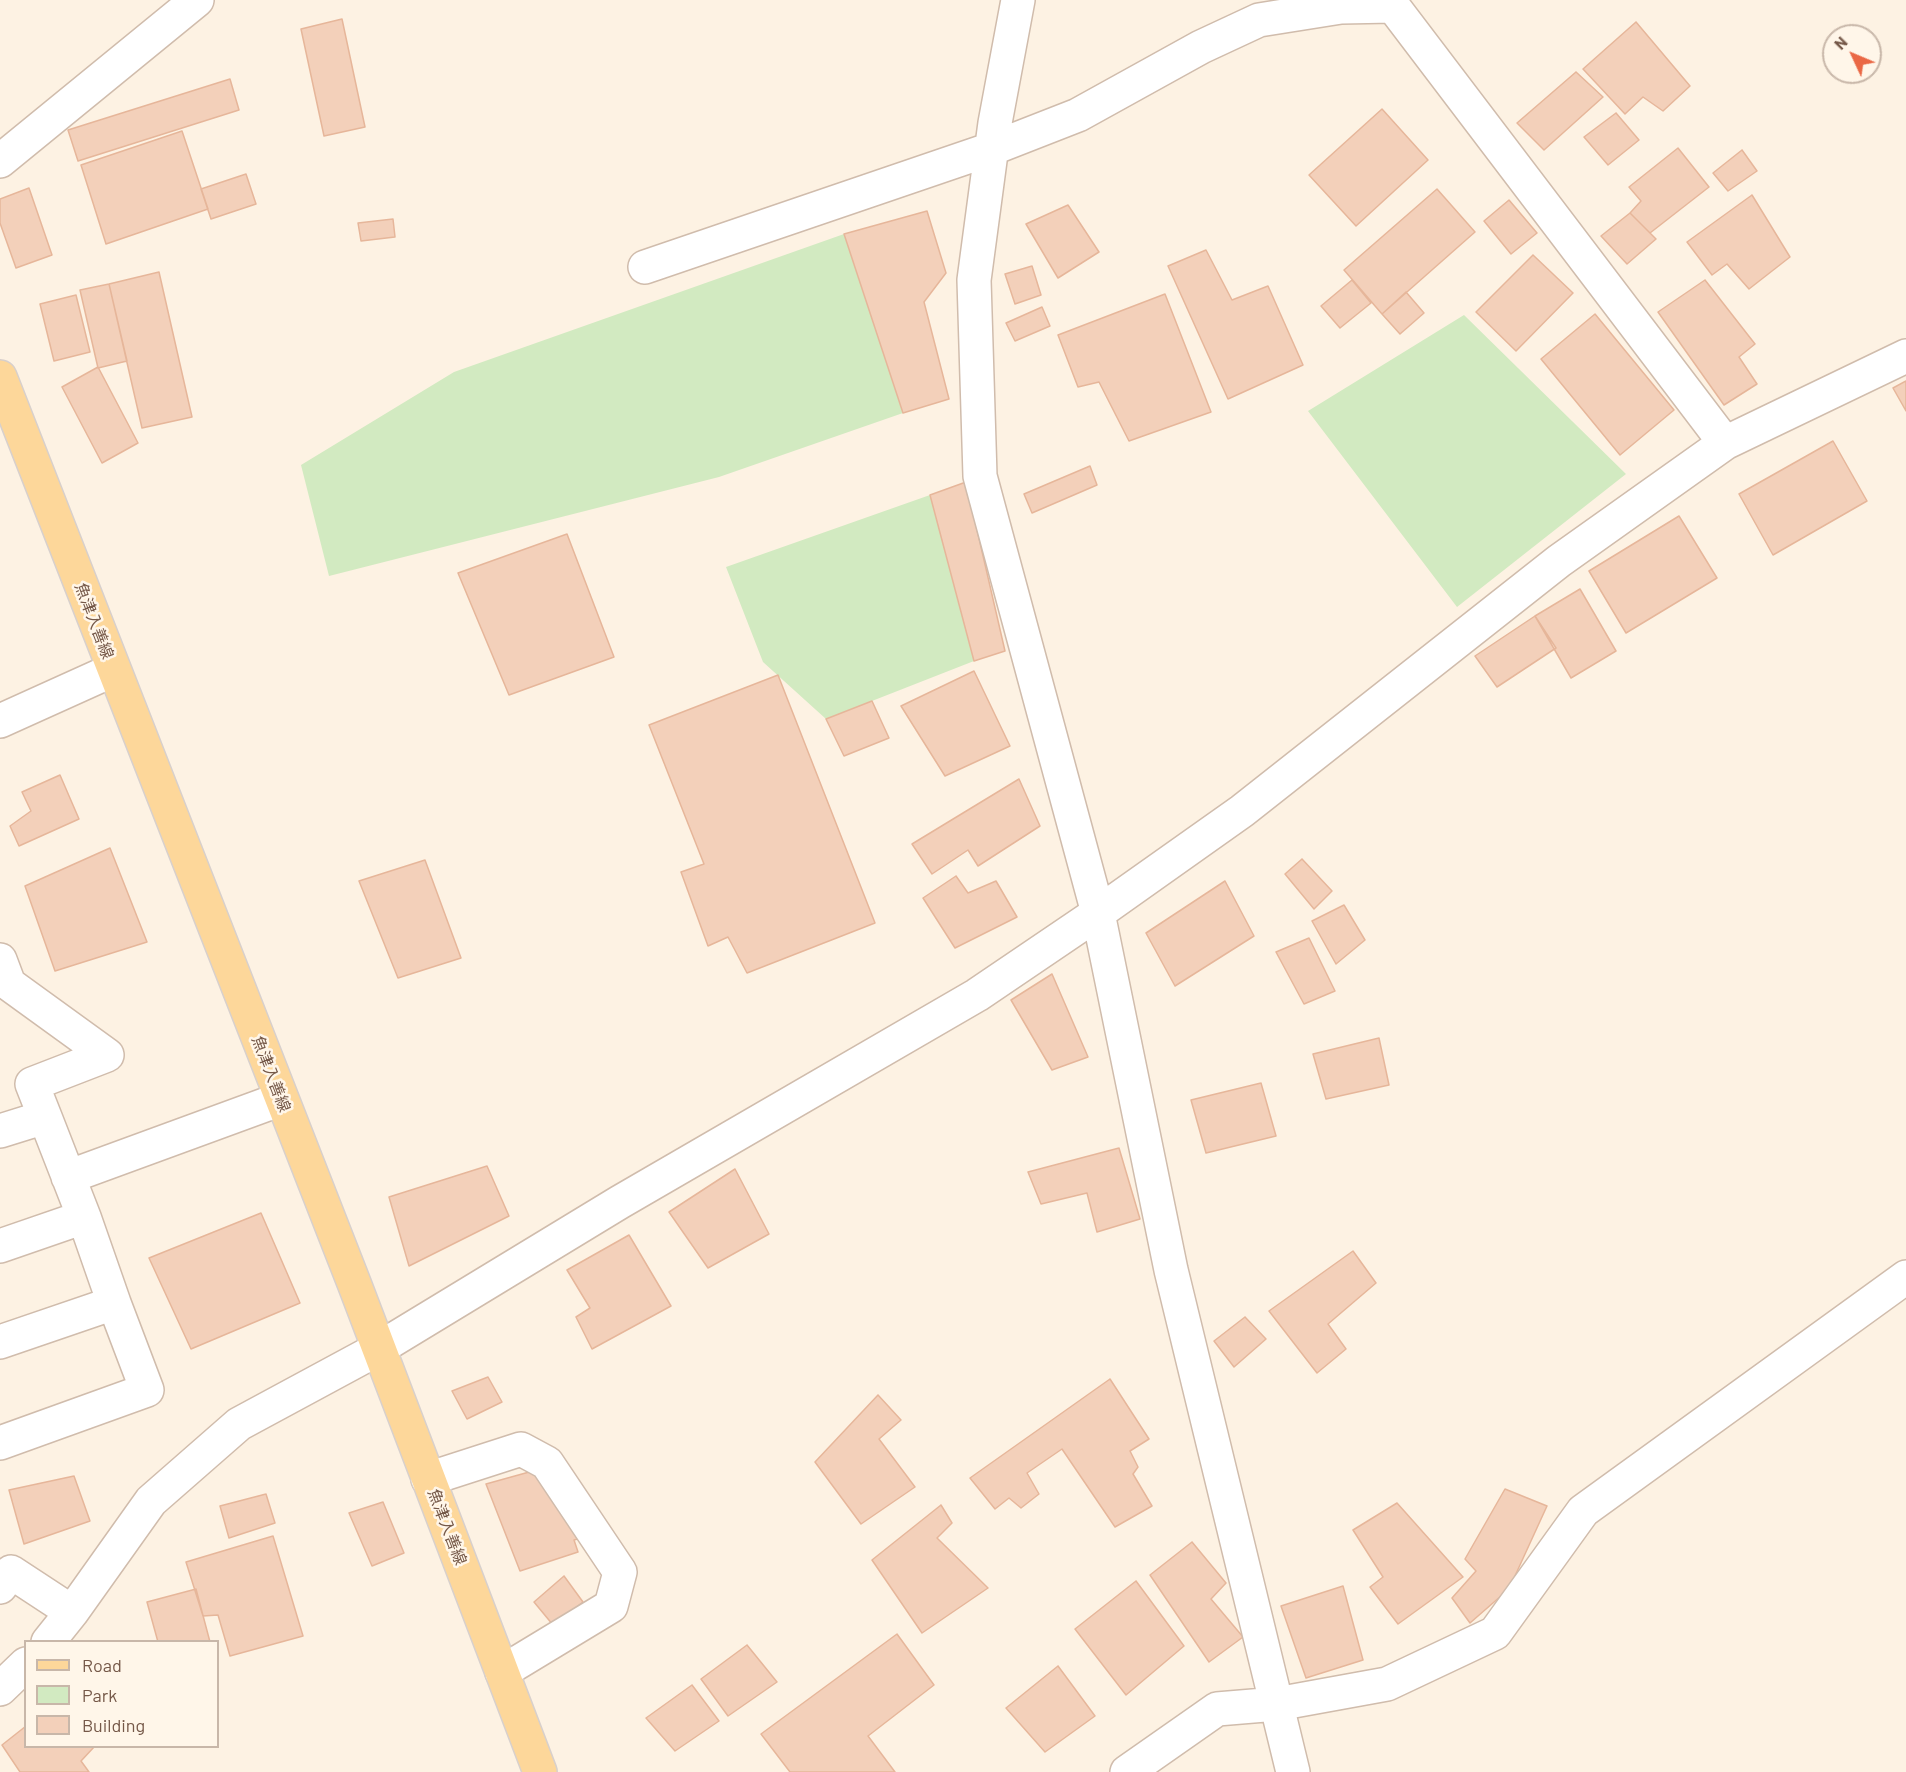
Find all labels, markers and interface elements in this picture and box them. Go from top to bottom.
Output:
north arrow [1822,24,1882,84]
text: N [1830,32,1851,53]
street label: 魚津入善線 [71,580,117,662]
street label: 魚津入善線 [248,1033,294,1115]
street label: 魚津入善線 [424,1486,470,1568]
legend [24,1640,219,1748]
text: Road [82,1654,122,1676]
text: Park [82,1684,117,1706]
text: Building [82,1714,145,1736]

